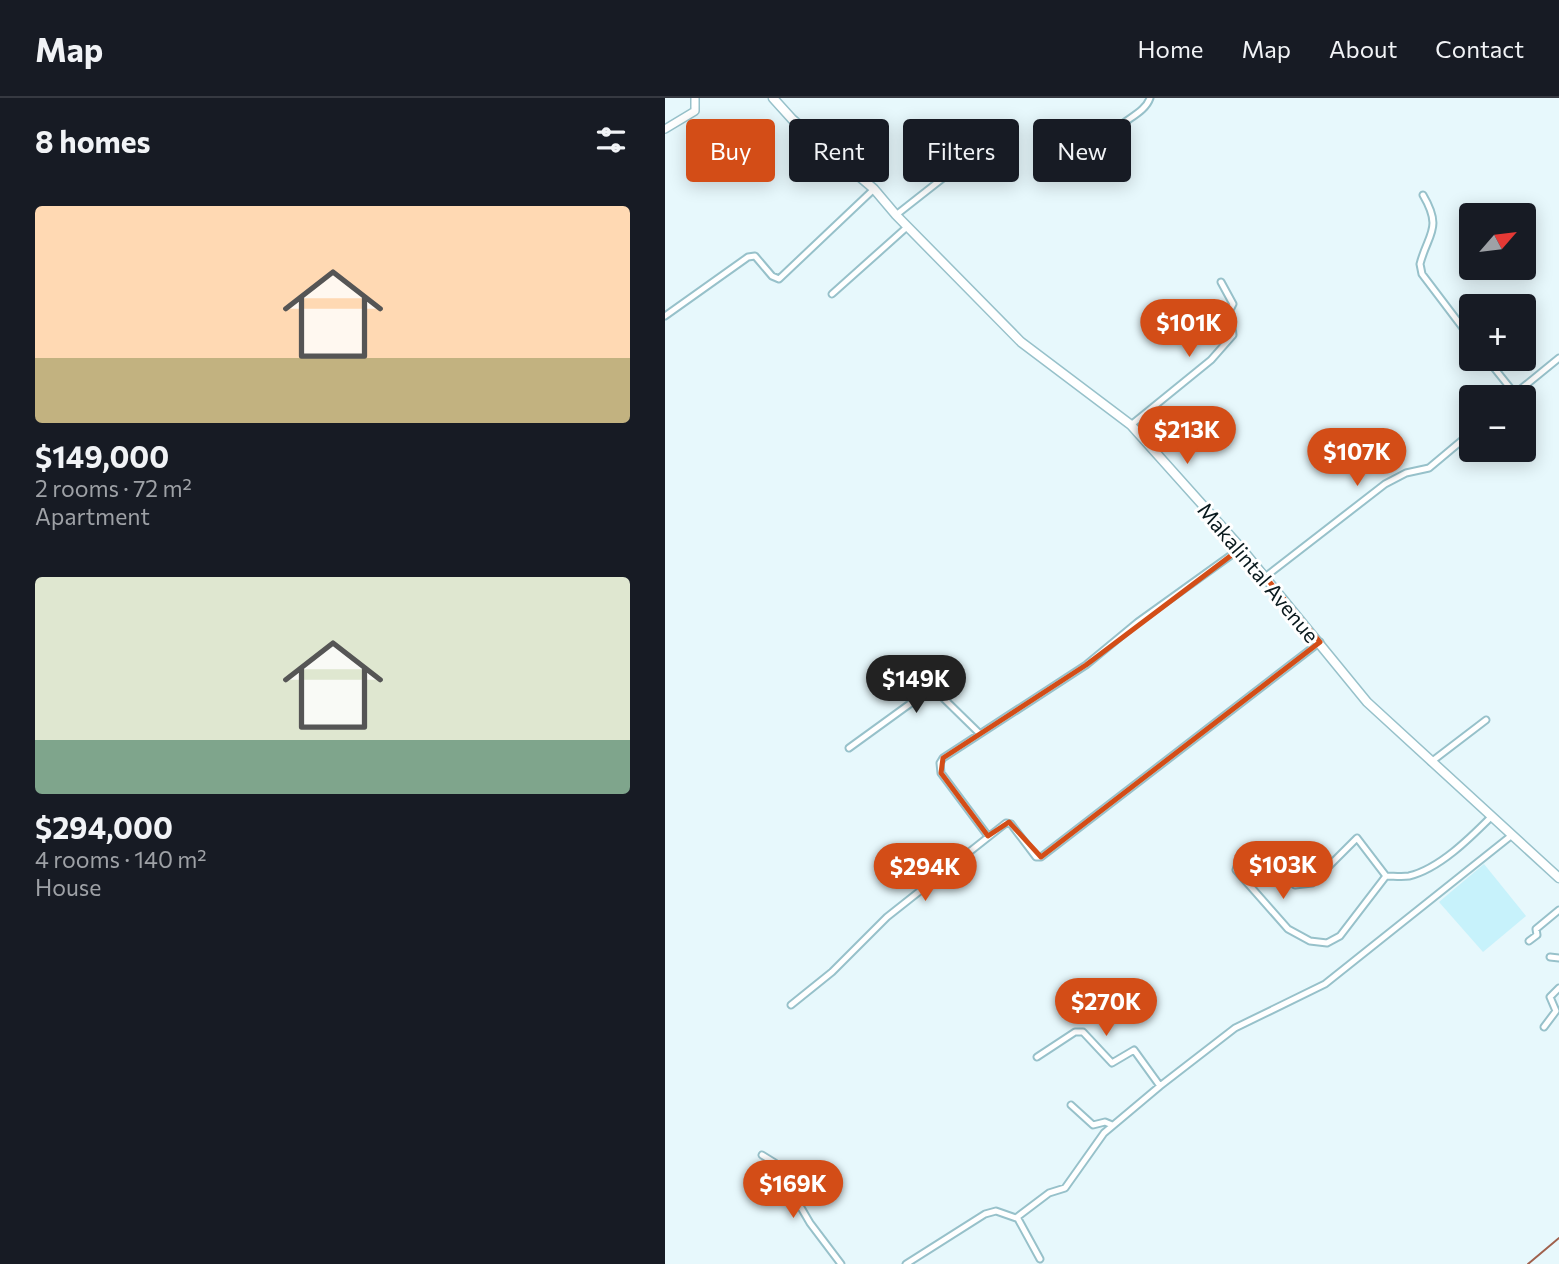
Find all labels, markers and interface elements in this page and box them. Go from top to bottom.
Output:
text: Map [35,28,103,69]
text: Home [1138,34,1204,63]
text: Map [1242,34,1291,63]
text: About [1329,34,1397,63]
text: Contact [1435,34,1524,63]
chip: Buy [686,119,775,182]
chip: Rent [789,119,889,182]
chip: Filters [903,119,1019,182]
chip: New [1033,119,1131,182]
icon: filters [592,121,630,159]
text: 8 homes [35,122,151,159]
north arrow [1459,203,1537,280]
map controls [1459,203,1536,462]
icon: home [270,251,396,377]
button: + [1459,294,1536,371]
pin: $101K [1140,300,1238,359]
text: $101K [1156,308,1222,336]
button: − [1459,385,1536,462]
pin: $213K [1138,406,1236,466]
text: $213K [1154,415,1220,443]
pin: $107K [1308,428,1406,488]
text: $149,000 [35,437,169,474]
text: $107K [1323,437,1391,465]
text: 2 rooms · 72 m² [35,474,192,502]
street label: Makalintal Avenue [1193,497,1325,647]
text: Apartment [35,502,150,530]
icon: home [270,622,396,748]
pin: $149K [867,656,965,715]
text: $149K [882,664,950,692]
text: $294,000 [35,808,173,845]
pin: $103K [1234,842,1332,901]
pin: $294K [876,844,974,903]
text: 4 rooms · 140 m² [35,845,207,873]
text: $103K [1249,850,1317,878]
text: $294K [890,852,960,880]
text: House [35,873,101,901]
pin: $270K [1057,978,1155,1038]
text: $270K [1071,987,1141,1015]
pin: $169K [744,1160,842,1220]
text: $169K [759,1169,827,1197]

